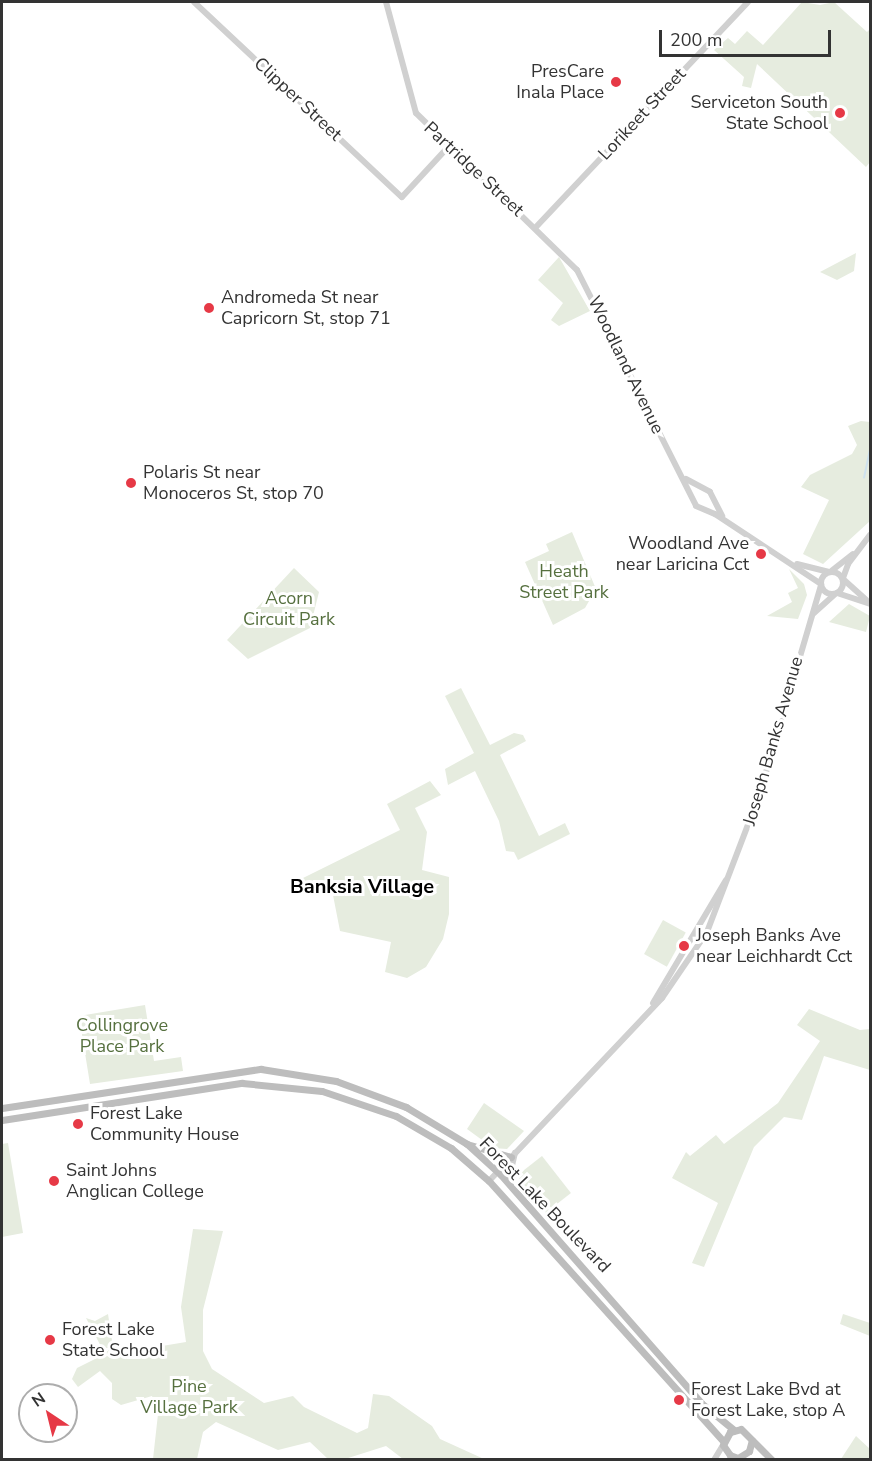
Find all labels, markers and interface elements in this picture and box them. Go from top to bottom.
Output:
scale bar [662,18,834,56]
text: 200 m [670,28,722,52]
street label: Clipper Street [250,53,346,145]
place label: PresCare Inala Place [516,61,604,104]
street label: Lorikeet Street [594,63,690,165]
marker: PresCare Inala Place [609,75,623,89]
place label: Serviceton South State School [690,92,828,134]
marker: Serviceton South State School [833,106,847,120]
street label: Partridge Street [420,117,528,221]
place label: Andromeda St near Capricorn St, stop 71 [221,287,391,330]
street label: Woodland Avenue [583,293,669,437]
marker: Andromeda St near Capricorn St, stop 71 [202,301,216,315]
place label: Polaris St near Monoceros St, stop 70 [143,462,324,504]
marker: Polaris St near Monoceros St, stop 70 [124,476,138,490]
place label: Woodland Ave near Laricina Cct [616,533,749,576]
marker: Woodland Ave near Laricina Cct [754,547,768,561]
park label: Heath Street Park [519,561,609,604]
park label: Acorn Circuit Park [243,588,335,630]
street label: Joseph Banks Avenue [739,654,807,828]
district label: Banksia Village [290,874,434,898]
place label: Joseph Banks Ave near Leichhardt Cct [696,925,852,968]
marker: Joseph Banks Ave near Leichhardt Cct [677,939,691,953]
park label: Collingrove Place Park [76,1015,168,1058]
place label: Forest Lake Community House [90,1103,239,1146]
marker: Forest Lake Community House [71,1117,85,1131]
street label: Forest Lake Boulevard [475,1133,615,1277]
place label: Saint Johns Anglican College [66,1160,204,1202]
marker: Saint Johns Anglican College [47,1174,61,1188]
place label: Forest Lake State School [62,1319,164,1362]
marker: Forest Lake State School [43,1333,57,1347]
park label: Pine Village Park [140,1376,238,1418]
place label: Forest Lake Bvd at Forest Lake, stop A [691,1379,845,1422]
north arrow [18,1383,78,1443]
text: N [28,1387,50,1412]
marker: Forest Lake Bvd at Forest Lake, stop A [672,1393,686,1407]

